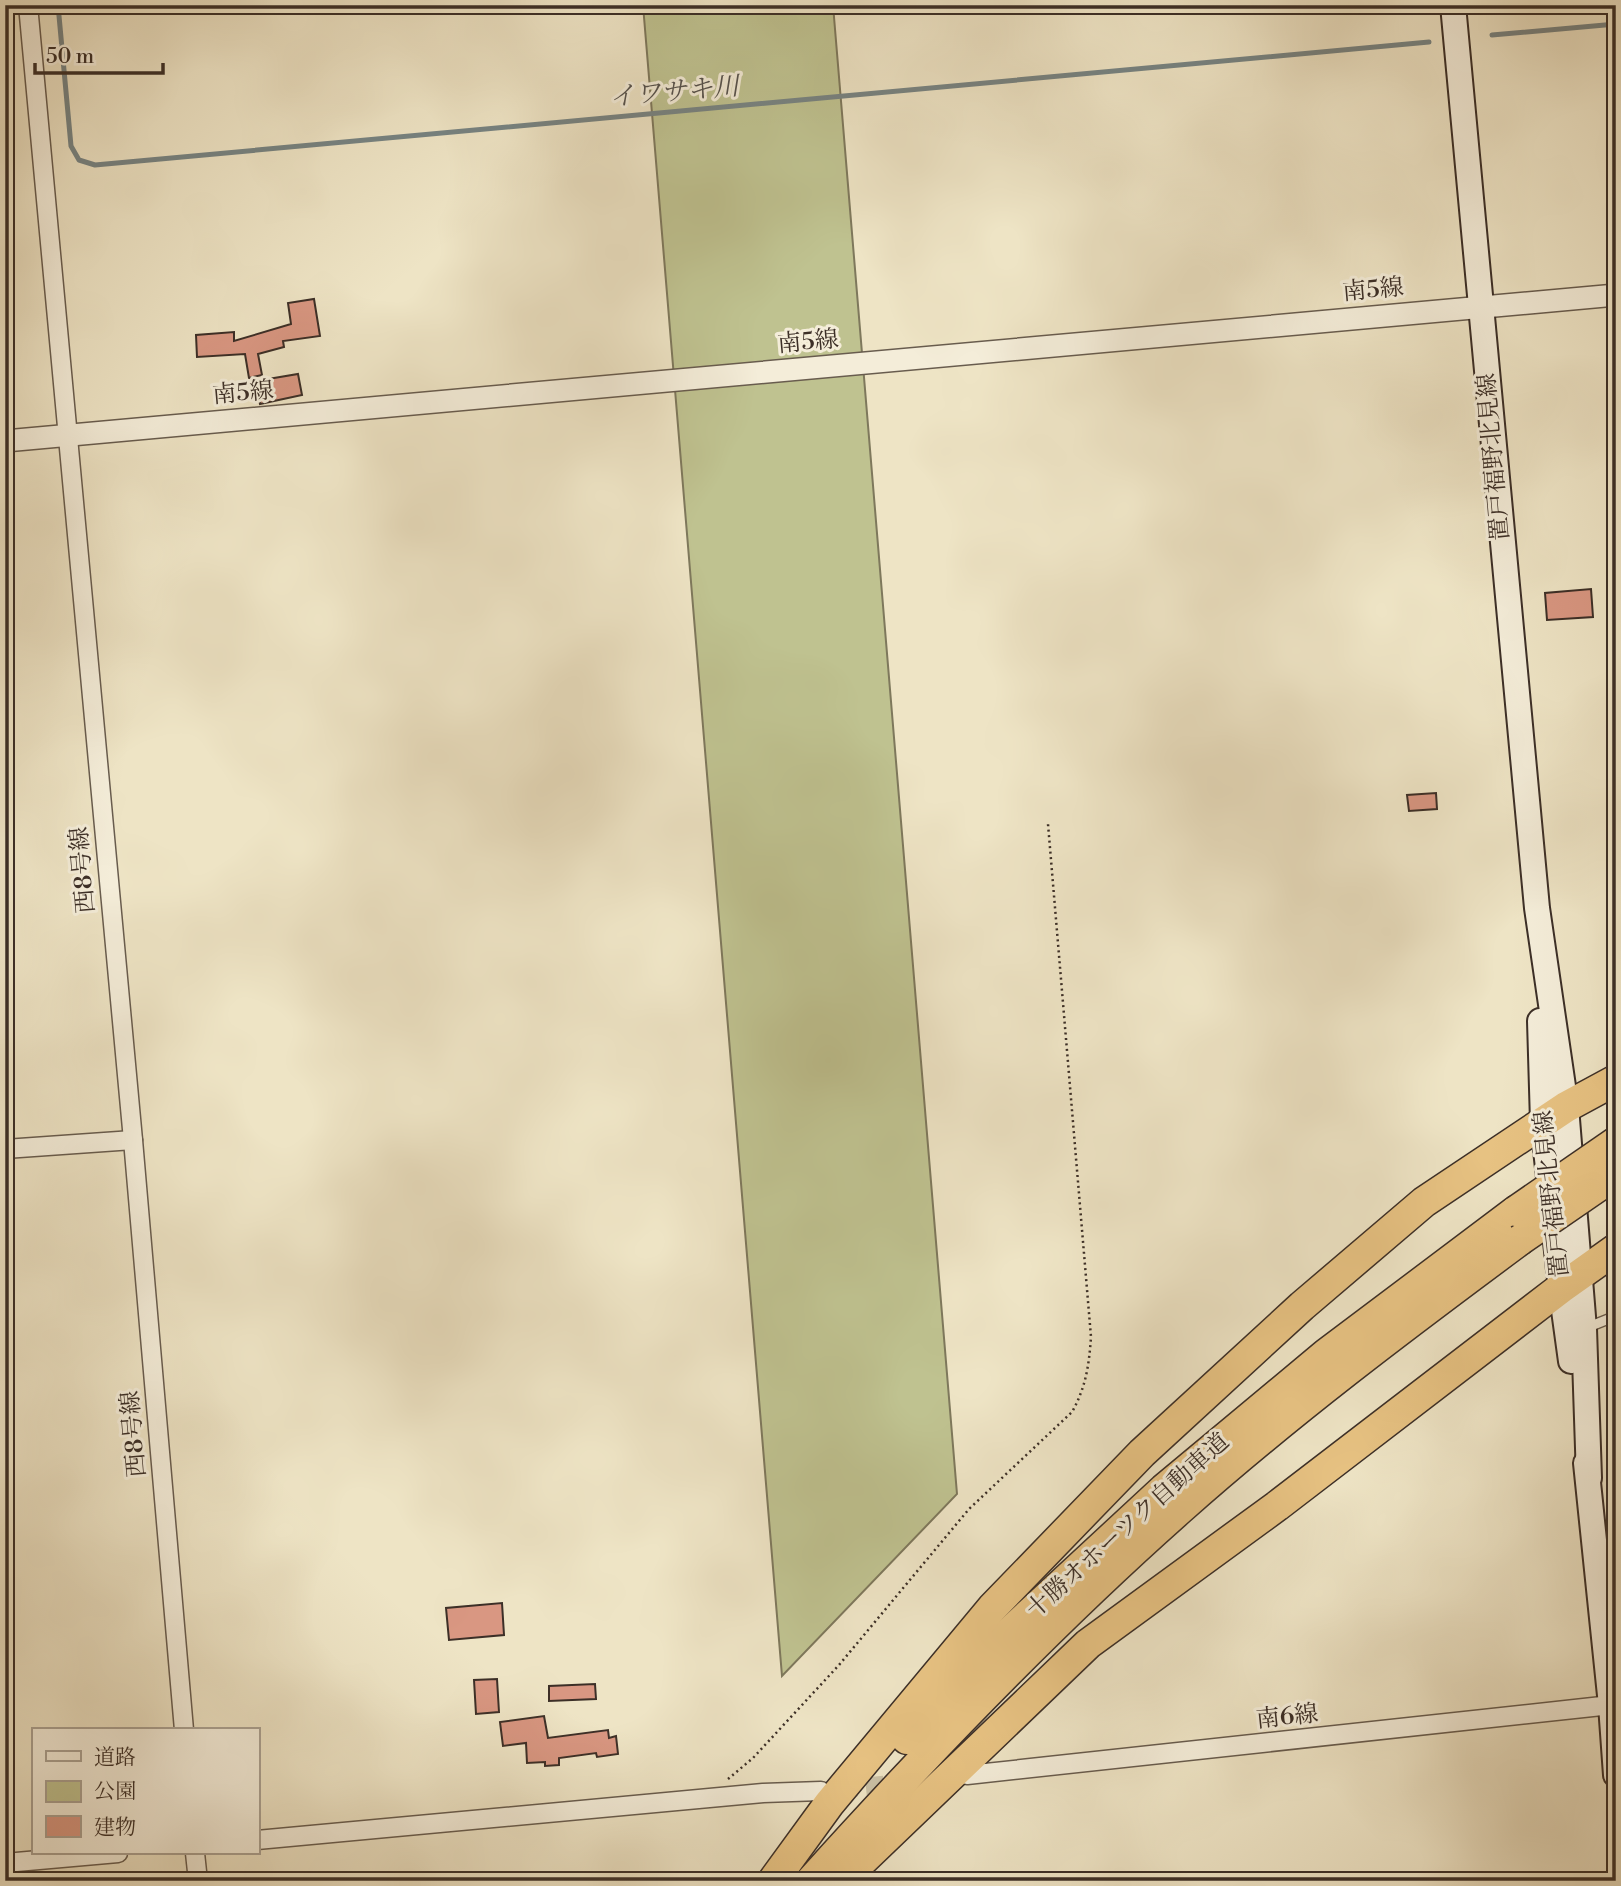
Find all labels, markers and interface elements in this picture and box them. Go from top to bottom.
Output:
scale bar [35,32,163,76]
text: 50 m [46,44,94,70]
water label: イワサキ川 [608,70,743,114]
street label: 南5線 [1341,272,1405,308]
street label: 南5線 [776,324,840,360]
street label: 置戸福野北見線 [1472,372,1516,542]
street label: 南5線 [211,375,275,411]
street label: 西8号線 [64,825,102,915]
street label: 置戸福野北見線 [1528,1109,1576,1279]
street label: 西8号線 [115,1389,153,1479]
street label: 十勝オホーツク自動車道 [1020,1427,1236,1625]
street label: 南6線 [1254,1699,1320,1735]
legend [32,1728,259,1854]
text: 道路 [94,1745,136,1771]
text: 公園 [94,1779,136,1805]
text: 建物 [94,1815,136,1841]

